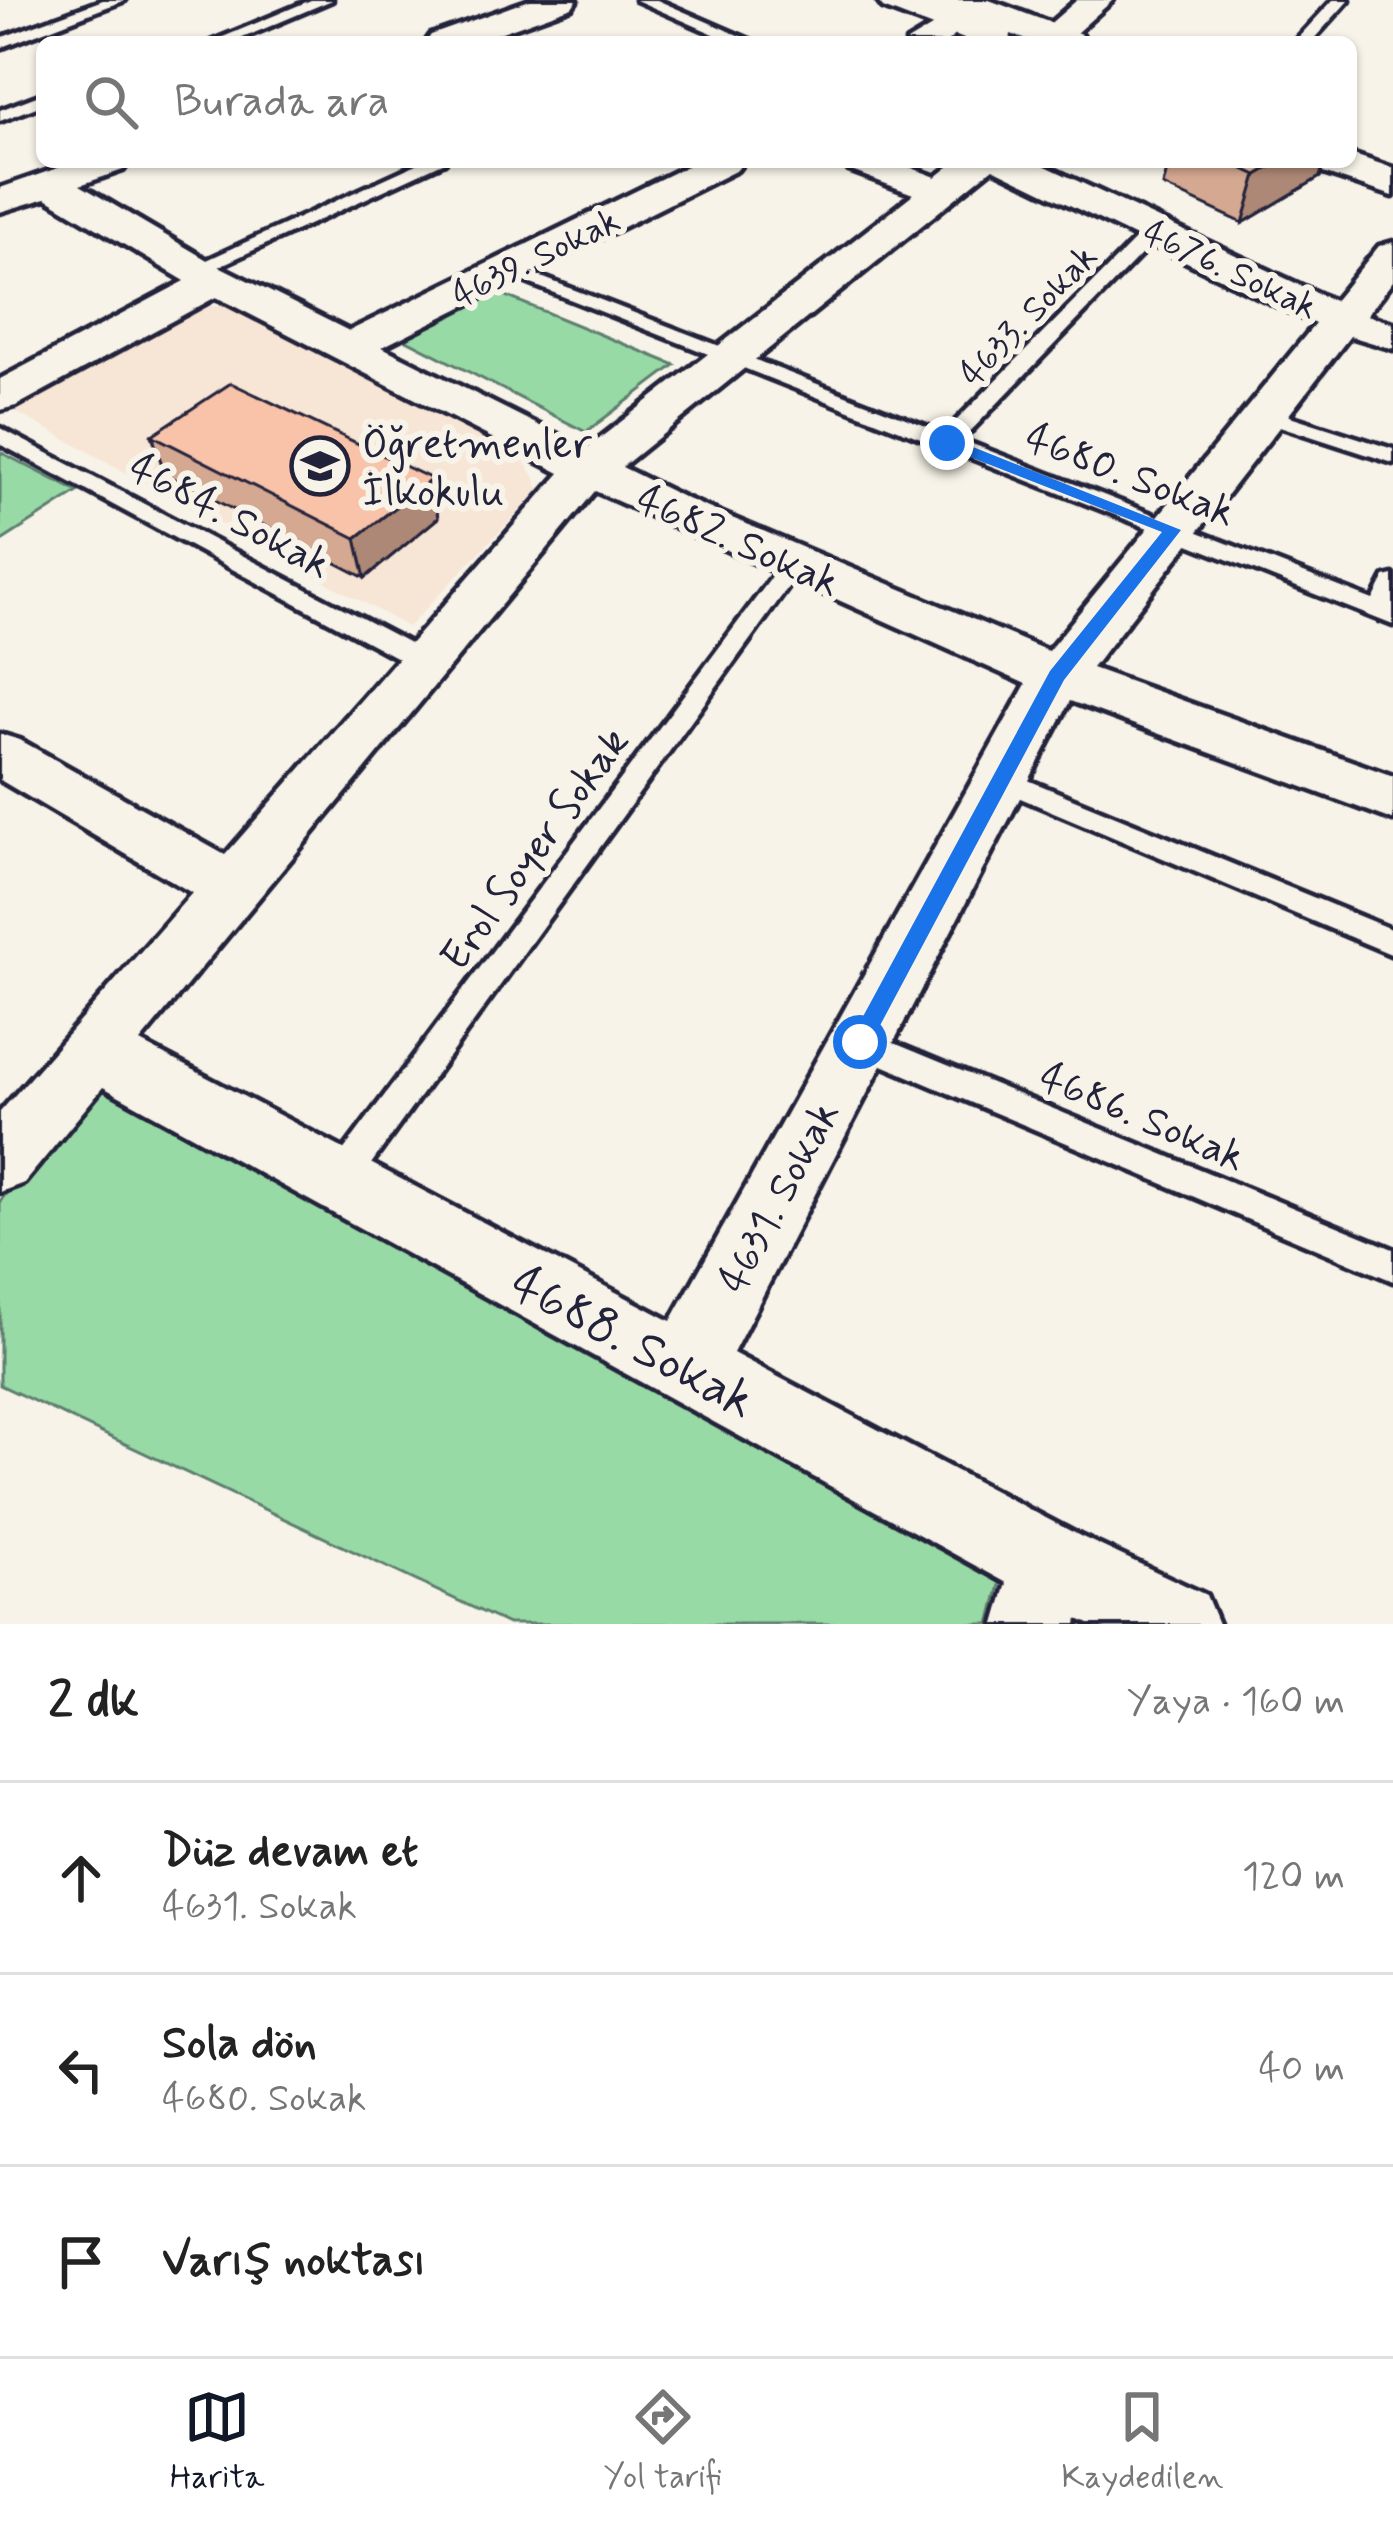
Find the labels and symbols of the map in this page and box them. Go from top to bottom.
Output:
street label: 4639. Sokak [445,198,628,320]
street label: 4676. Sokak [1135,210,1324,332]
street label: 4633. Sokak [950,235,1109,398]
street label: 4680. Sokak [1017,411,1242,541]
route end [920,416,974,470]
place label: Öğretmenler İlkokulu [362,418,592,521]
school or university icon: Öğretmenler İlkokulu [289,435,351,497]
street label: 4684. Sokak [119,441,340,593]
street label: 4682. Sokak [627,473,848,612]
street label: Erol Soyer Sokak [429,717,643,983]
route start [833,1015,887,1069]
street label: 4686. Sokak [1030,1050,1253,1186]
street label: 4631. Sokak [707,1092,854,1303]
street label: 4688. Sokak [498,1252,766,1435]

